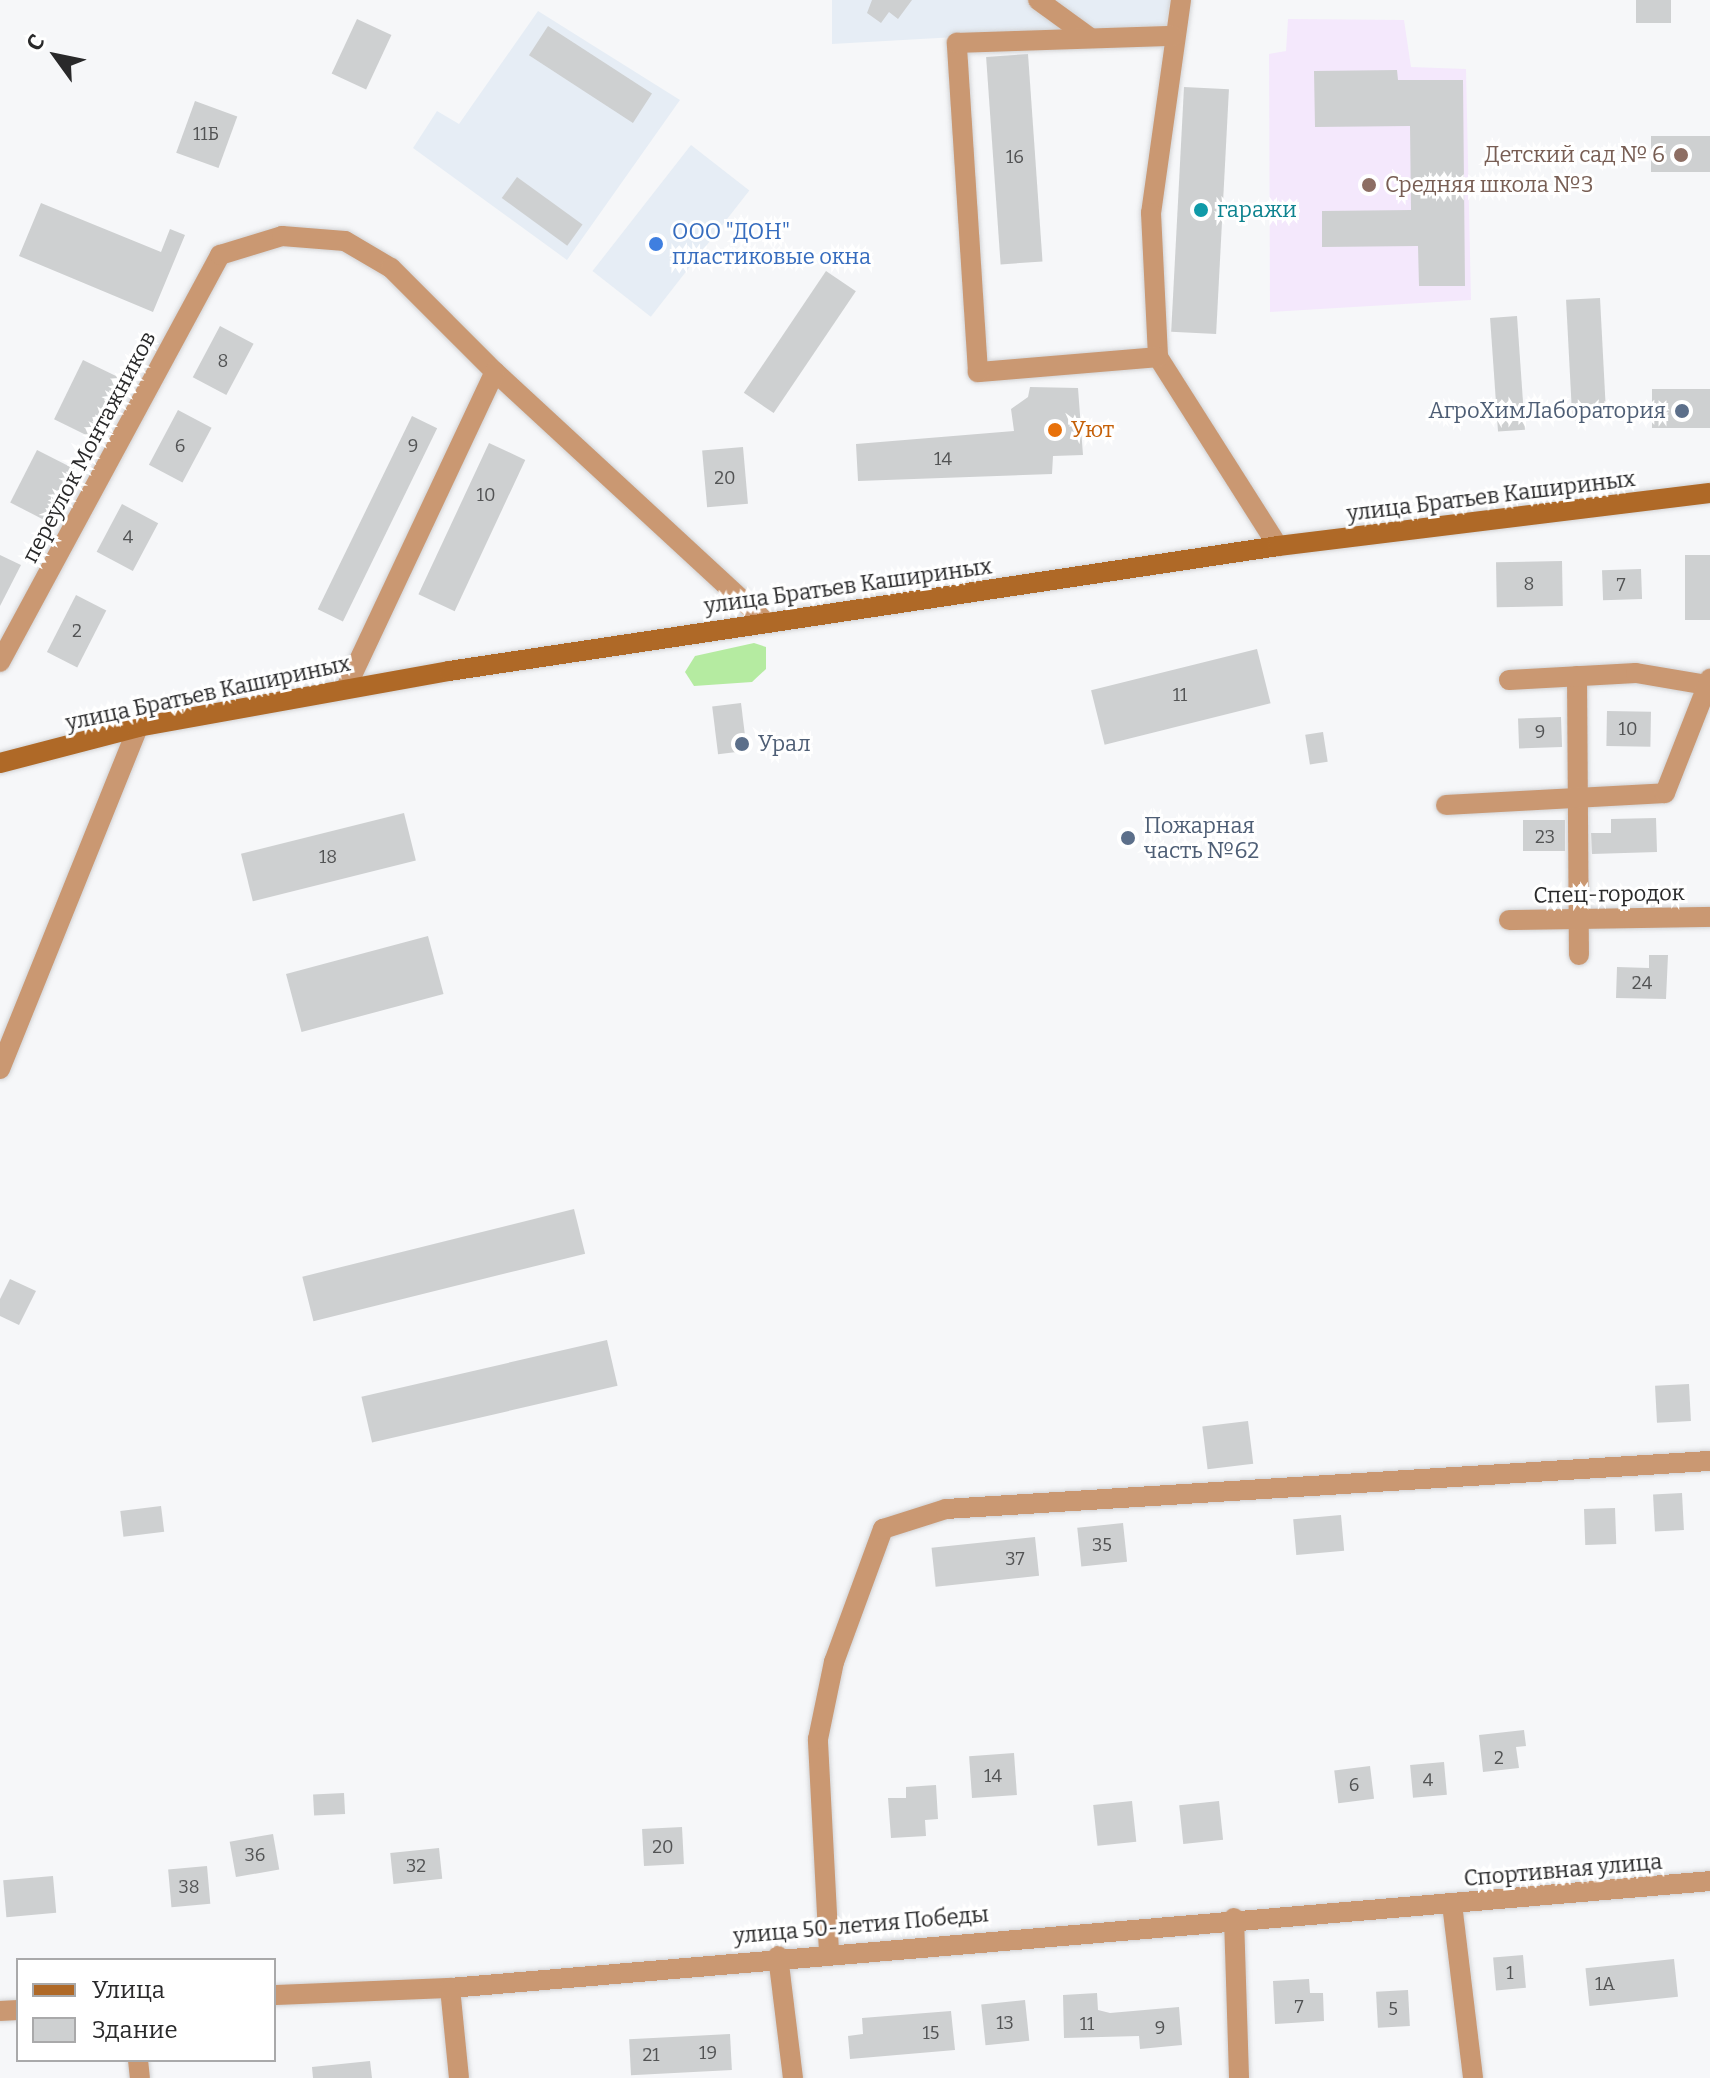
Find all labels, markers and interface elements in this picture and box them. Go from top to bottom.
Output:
north arrow [16,16,96,96]
text: С [20,29,51,56]
house number: 11Б [193,123,219,145]
place label: Детский сад № 6 [1485,142,1665,168]
house number: 16 [1006,146,1024,168]
marker: Детский сад № 6 [1672,146,1690,164]
place label: Средняя школа №3 [1385,172,1594,198]
marker: Средняя школа №3 [1360,176,1378,194]
place label: гаражи [1217,197,1297,223]
marker: гаражи [1192,201,1210,219]
place label: ООО "ДОН" пластиковые окна [672,218,871,270]
marker: ООО "ДОН" пластиковые окна [647,235,665,253]
street label: переулок Монтажников [17,327,161,567]
house number: 8 [218,350,228,372]
place label: АгроХимЛаборатория [1428,398,1666,424]
marker: АгроХимЛаборатория [1673,402,1691,420]
place label: Уют [1071,417,1114,443]
marker: Уют [1046,421,1064,439]
house number: 6 [175,435,185,457]
house number: 9 [408,435,418,457]
house number: 14 [934,448,952,470]
street label: улица Братьев Кашириных [1345,465,1637,527]
house number: 20 [714,467,736,489]
house number: 10 [477,484,495,506]
house number: 4 [123,526,133,548]
street label: улица Братьев Кашириных [702,553,994,619]
house number: 8 [1524,573,1534,595]
house number: 7 [1616,574,1626,596]
house number: 2 [72,620,82,642]
street label: улица Братьев Кашириных [63,650,353,736]
house number: 11 [1173,684,1187,706]
house number: 10 [1619,718,1637,740]
house number: 9 [1535,721,1545,743]
place label: Урал [758,731,811,757]
marker: Урал [733,735,751,753]
place label: Пожарная часть №62 [1144,812,1259,864]
house number: 23 [1535,826,1555,848]
marker: Пожарная часть №62 [1119,829,1137,847]
house number: 18 [319,846,337,868]
street label: Спец-городок [1533,879,1685,909]
house number: 24 [1632,972,1652,994]
house number: 35 [1092,1534,1112,1556]
house number: 37 [1005,1548,1025,1570]
house number: 2 [1494,1747,1504,1769]
house number: 14 [984,1765,1002,1787]
house number: 4 [1423,1769,1433,1791]
house number: 6 [1349,1774,1359,1796]
house number: 20 [652,1836,674,1858]
house number: 36 [245,1844,265,1866]
street label: Спортивная улица [1463,1848,1663,1892]
house number: 32 [406,1855,426,1877]
house number: 38 [178,1876,200,1898]
street label: улица 50-летия Победы [732,1901,990,1949]
legend [16,1958,276,2062]
house number: 1 [1506,1962,1514,1984]
house number: 1А [1595,1973,1615,1995]
text: Улица [92,1976,165,2004]
house number: 7 [1294,1996,1304,2018]
house number: 5 [1388,1998,1398,2020]
house number: 13 [996,2012,1014,2034]
house number: 11 [1080,2013,1094,2035]
text: Здание [92,2016,178,2044]
house number: 9 [1155,2017,1165,2039]
house number: 15 [923,2022,939,2044]
house number: 19 [699,2042,717,2064]
house number: 21 [642,2044,660,2066]

